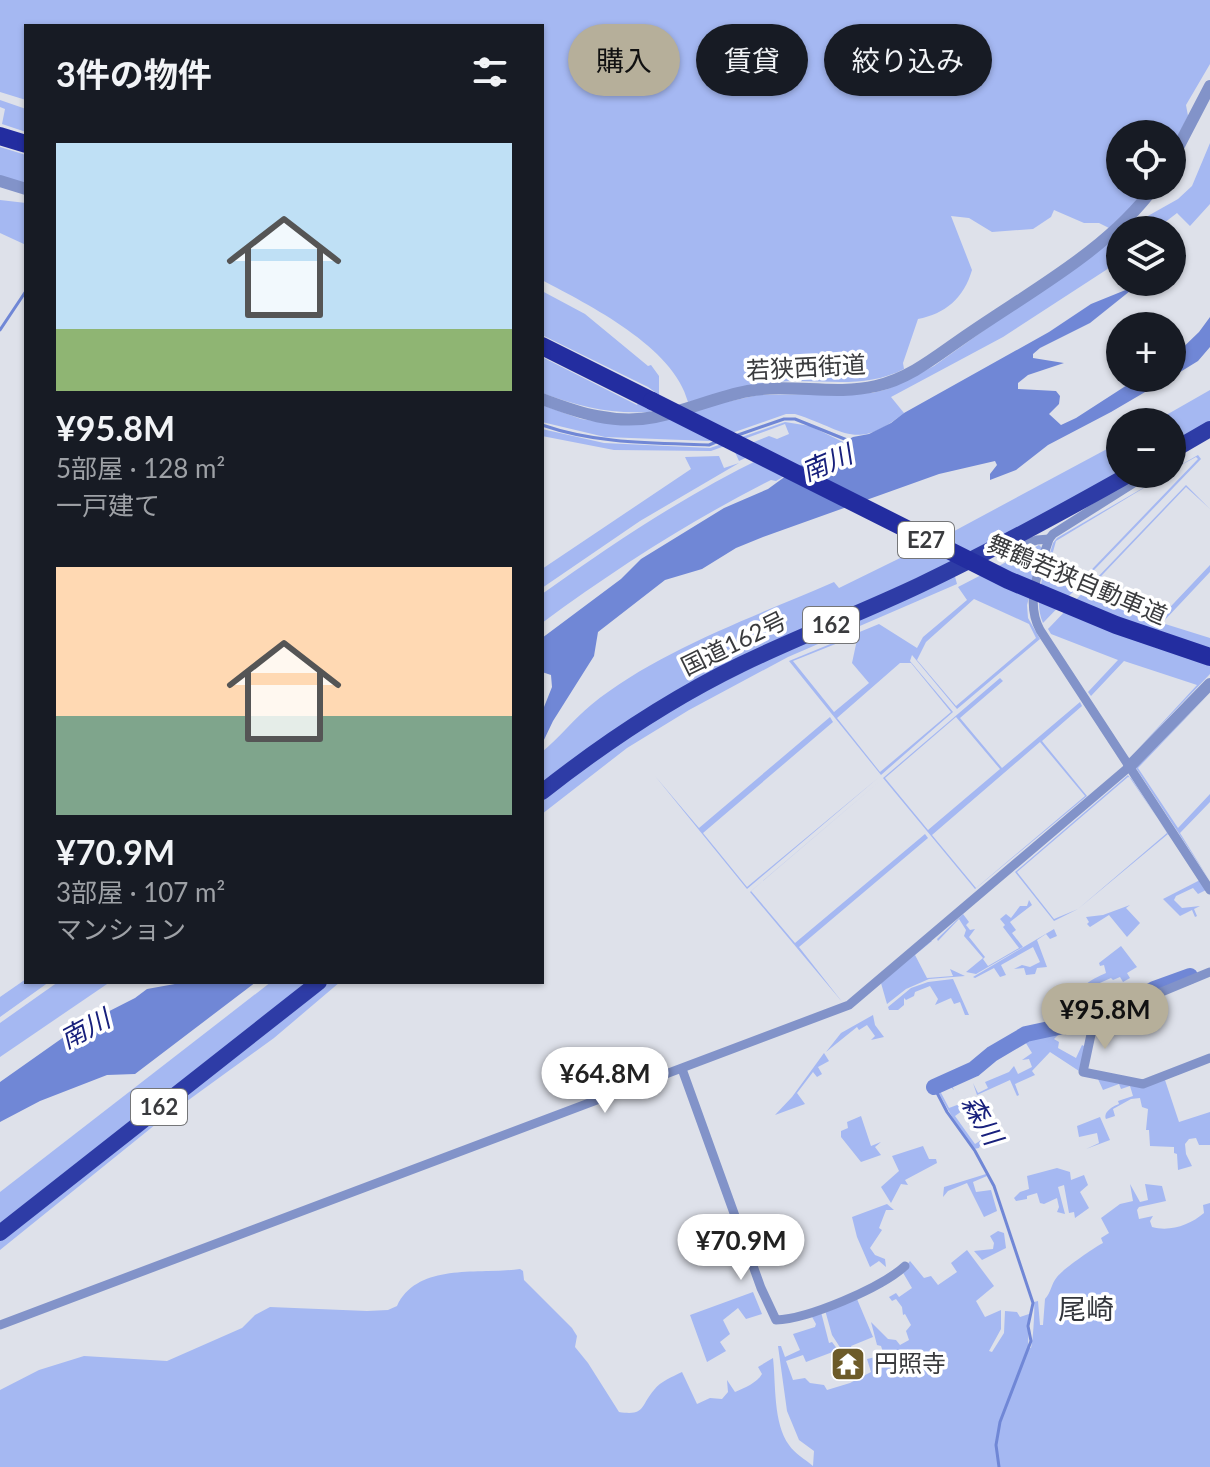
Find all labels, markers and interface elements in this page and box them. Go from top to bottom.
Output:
chip: 購入 [568,24,680,96]
chip: 賃貸 [696,24,808,96]
chip: 絞り込み [824,24,992,96]
icon: filters [468,50,512,94]
text: 3件の物件 [56,53,212,94]
map controls [1106,120,1186,488]
button: locate [1106,120,1186,200]
icon: home [212,195,356,339]
button: layers [1106,216,1186,296]
button: + [1106,312,1186,392]
street label: 若狭西街道 [745,349,867,384]
text: ¥95.8M [56,407,175,448]
button: − [1106,408,1186,488]
water label: 南川 [796,436,860,487]
text: 5部屋 · 128 m² [56,452,225,484]
text: 一戸建て [56,489,160,521]
road number: E27 [898,522,954,558]
street label: 舞鶴若狭自動車道 [984,528,1172,629]
street label: 国道162号 [676,605,791,681]
road number: 162 [803,607,859,643]
icon: home [212,619,356,763]
text: ¥70.9M [56,831,175,872]
text: 3部屋 · 107 m² [56,876,225,908]
text: マンション [56,913,186,945]
pin: ¥95.8M [1040,983,1170,1051]
text: ¥95.8M [1059,993,1151,1025]
water label: 南川 [54,1000,118,1054]
pin: ¥64.8M [540,1047,670,1115]
text: ¥64.8M [559,1057,651,1089]
road number: 162 [131,1089,187,1125]
water label: 森川 [956,1089,1012,1153]
pin: ¥70.9M [676,1214,806,1282]
text: ¥70.9M [695,1224,787,1256]
district label: 尾崎 [1058,1291,1114,1325]
temple icon: 円照寺 [829,1345,867,1383]
place label: 円照寺 [874,1348,946,1377]

